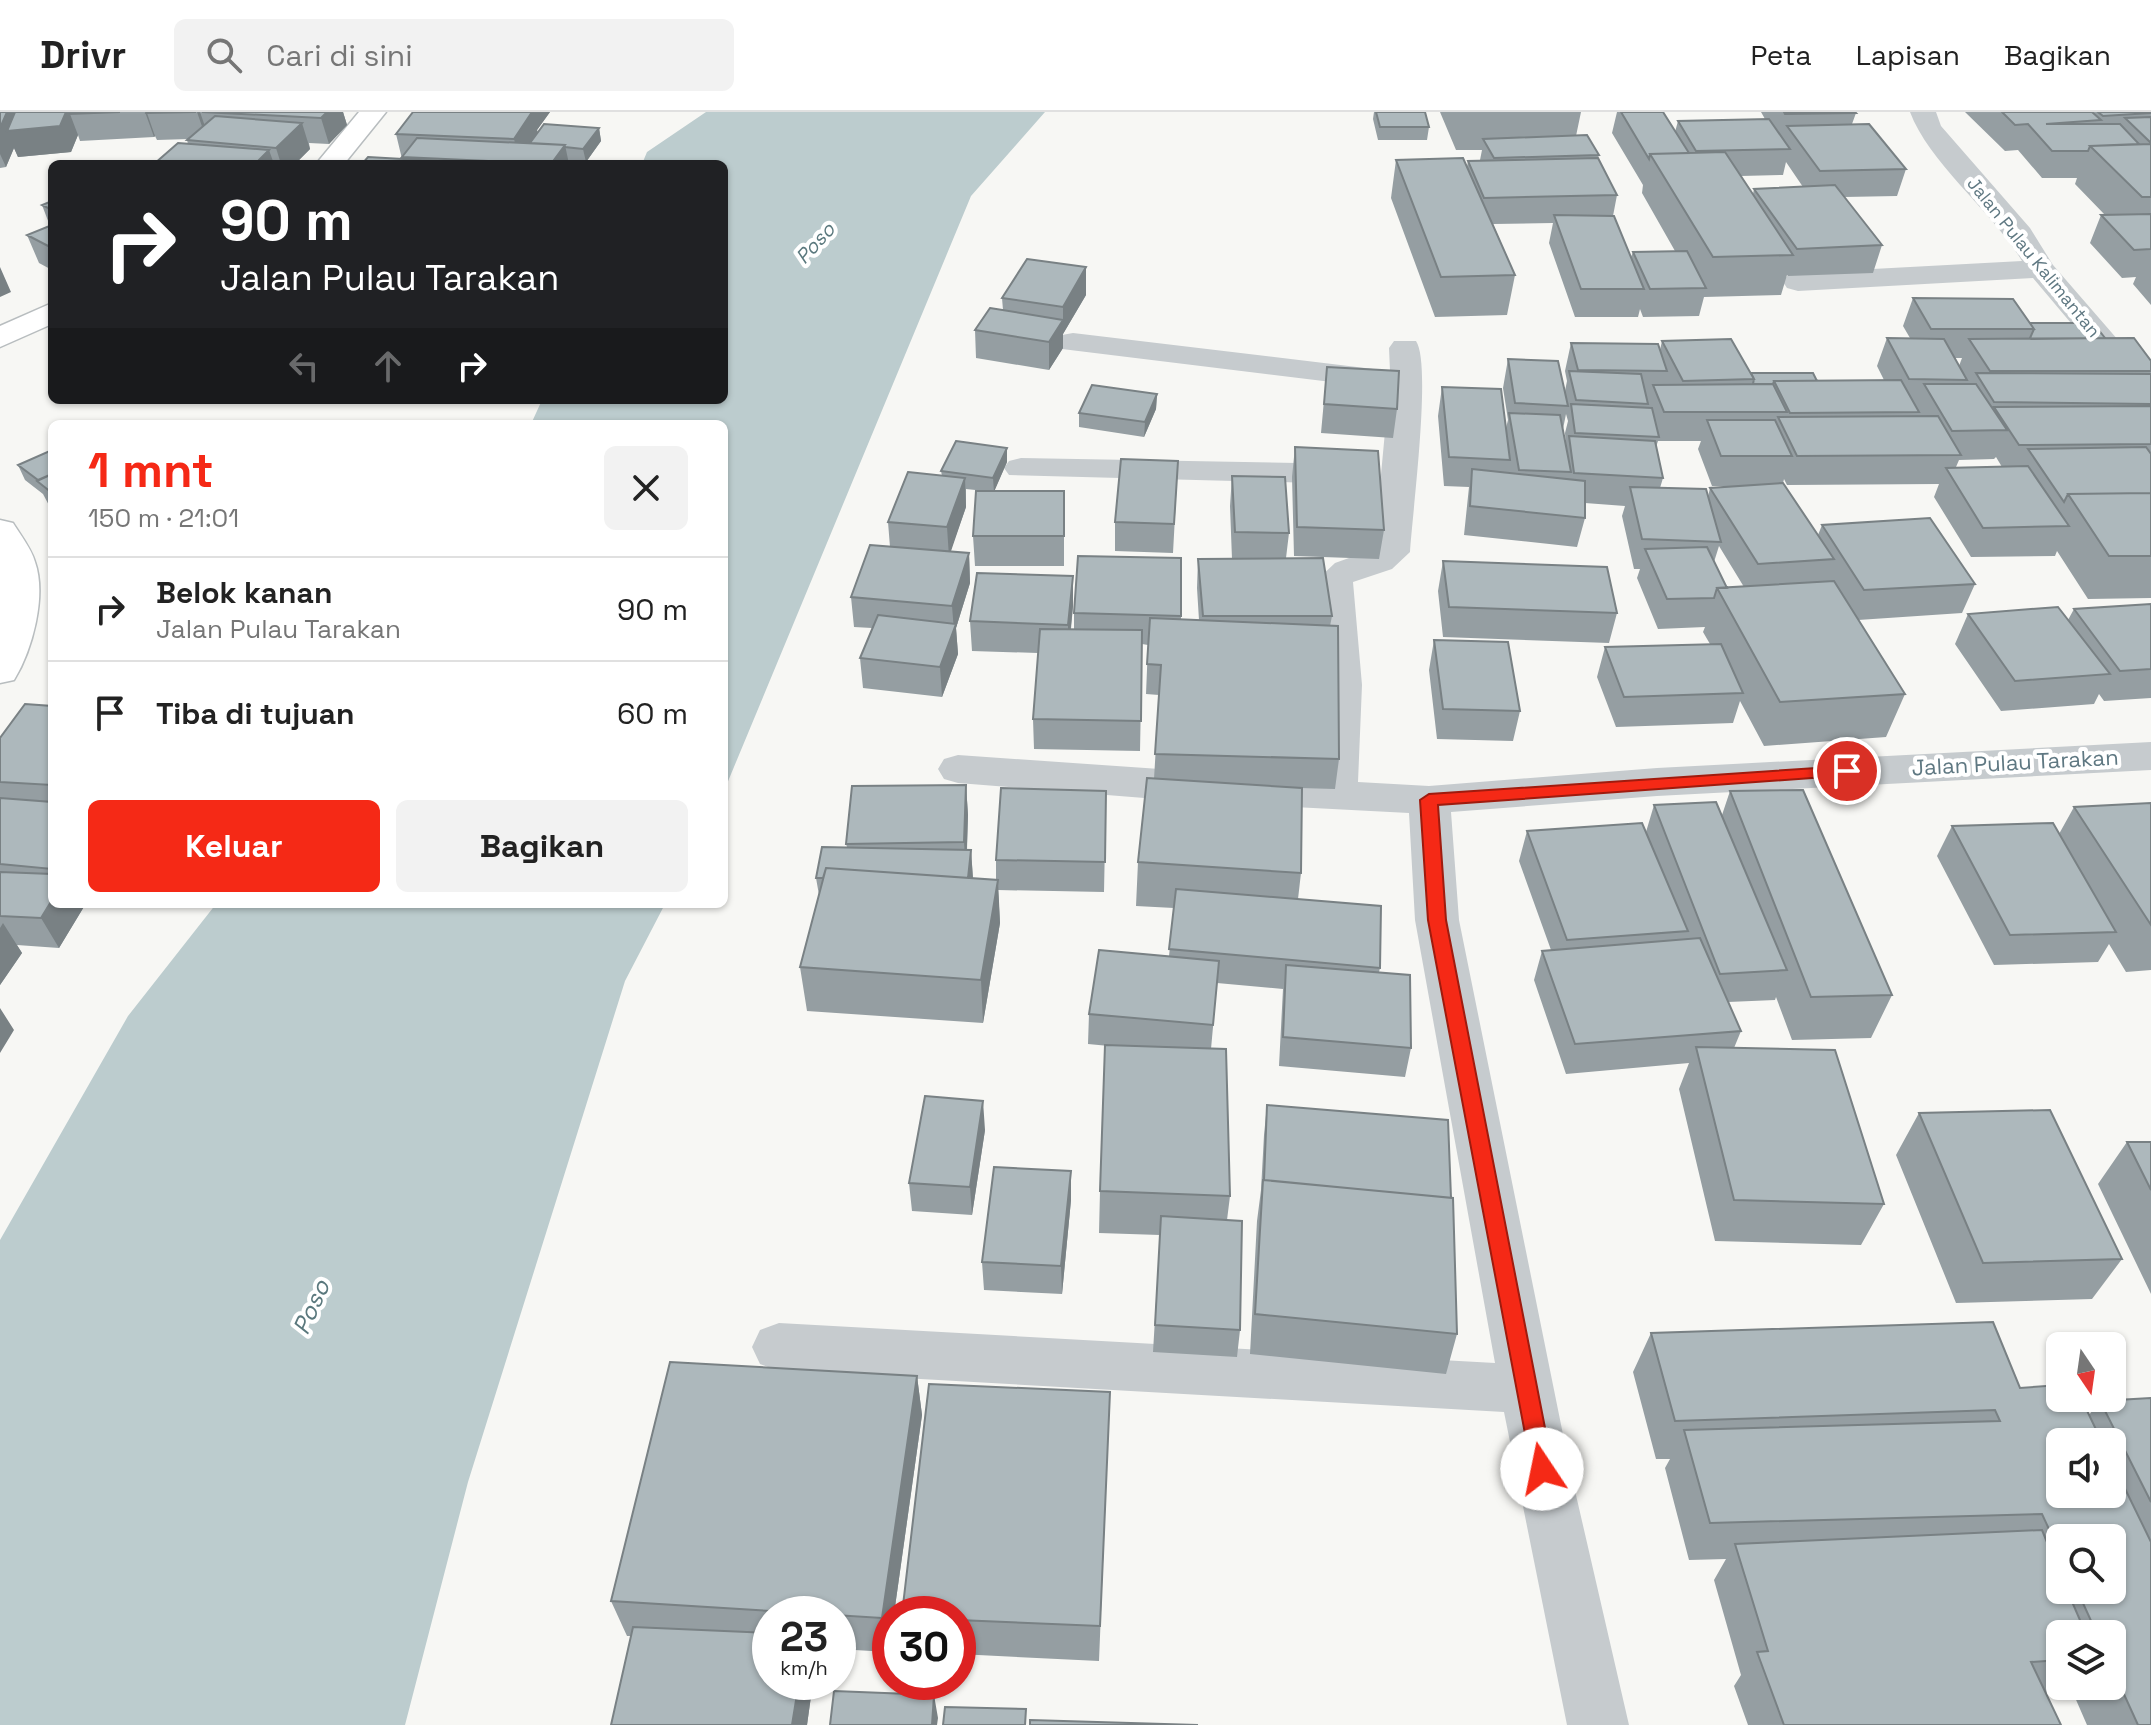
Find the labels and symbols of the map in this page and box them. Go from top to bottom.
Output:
street label: Jalan Pulau Kalimantan [1962,172,2106,342]
water label: Poso [790,216,841,269]
pin [1813,737,1881,805]
street label: Jalan Pulau Tarakan [1911,743,2119,781]
water label: Poso [285,1274,337,1339]
north arrow [2046,1332,2126,1412]
position arrow [1500,1427,1584,1511]
speed limit sign: 30 [872,1596,976,1700]

